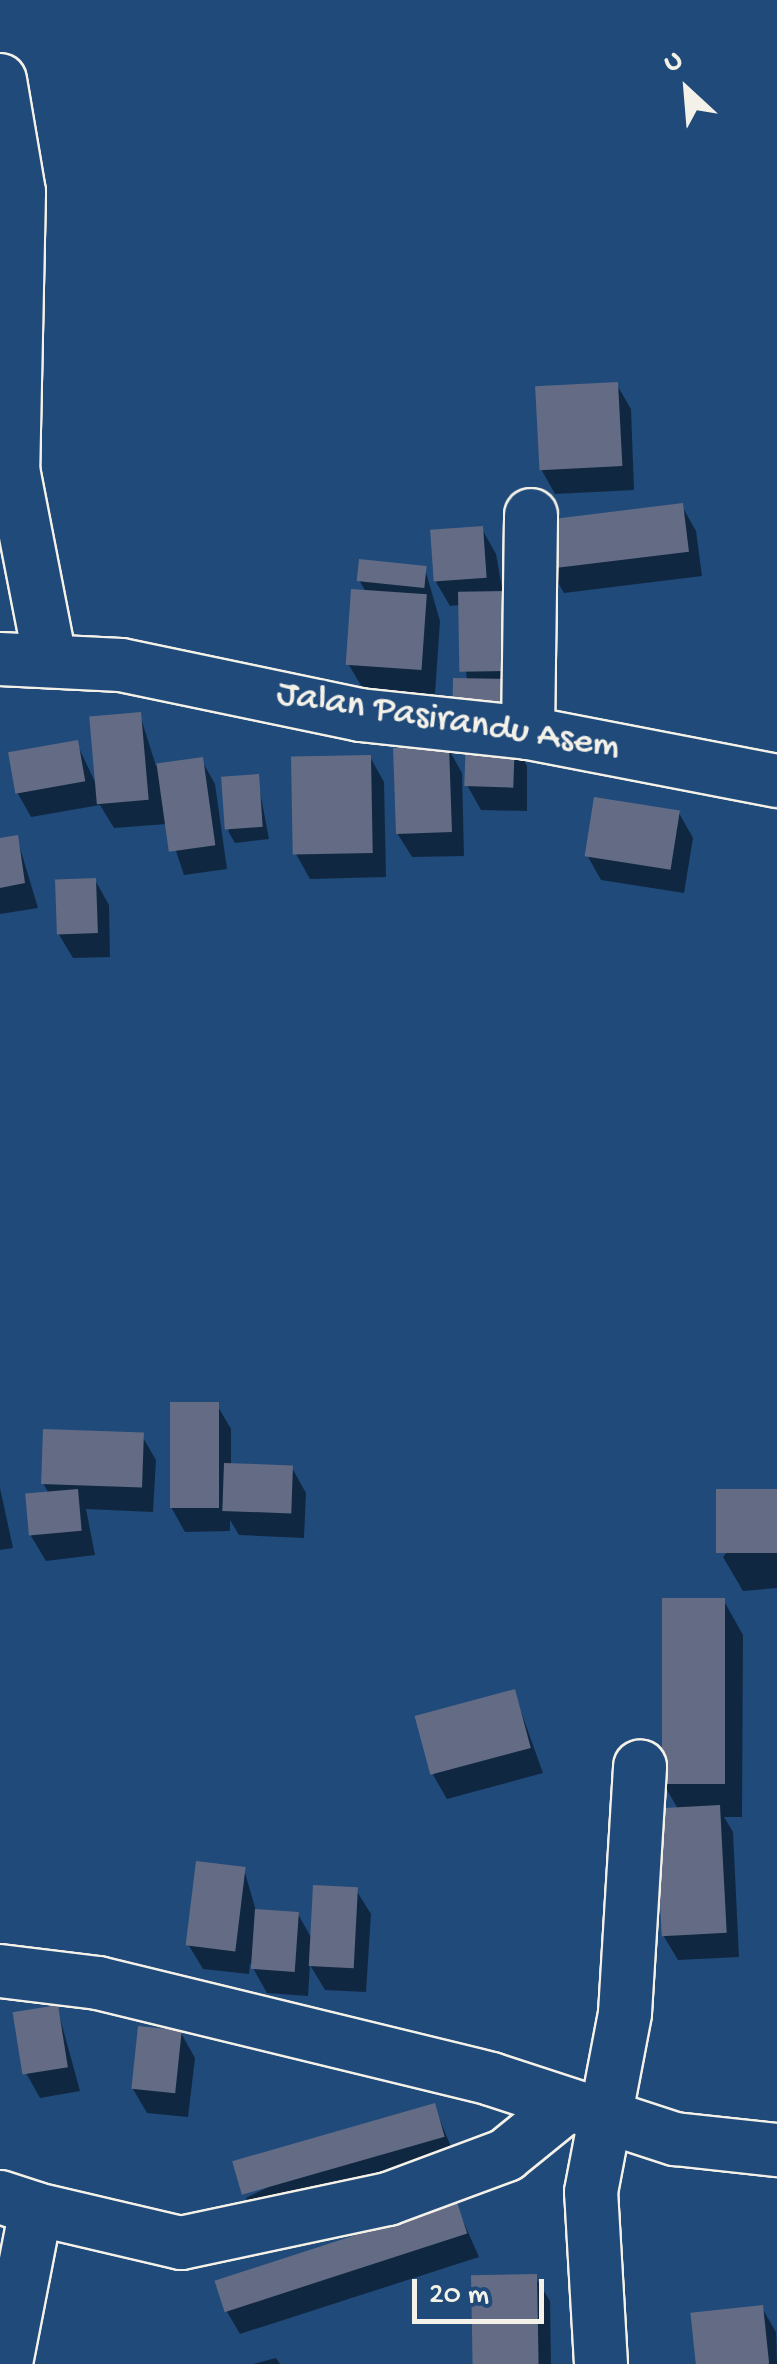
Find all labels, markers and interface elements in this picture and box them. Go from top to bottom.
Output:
north arrow [637,40,737,140]
text: U [659,44,688,81]
street label: Jalan Pasirandu Asem [273,672,623,772]
scale bar [417,2259,550,2321]
text: 20 m [429,2279,489,2314]

